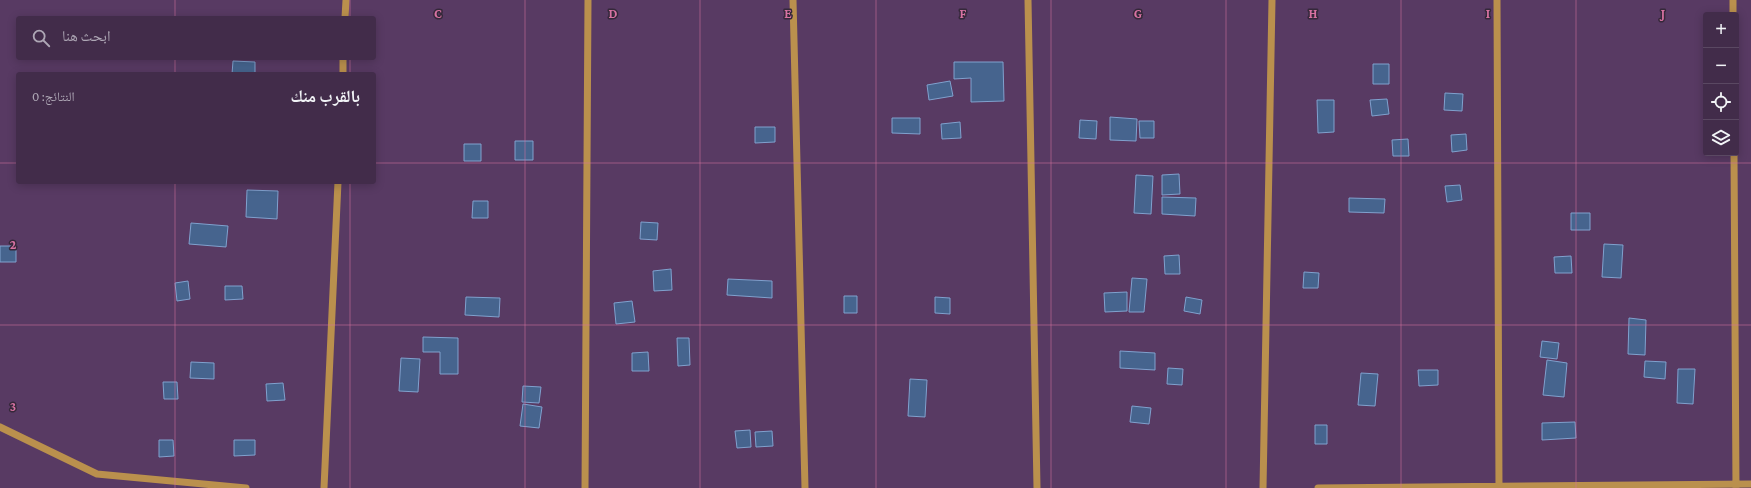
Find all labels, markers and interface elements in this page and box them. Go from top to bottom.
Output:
text: C [434,6,442,21]
text: D [609,6,618,21]
text: E [784,6,792,21]
text: F [960,6,967,21]
text: G [1134,6,1142,21]
text: H [1309,6,1318,21]
text: I [1486,6,1490,21]
text: J [1659,6,1665,21]
map controls [1703,12,1739,156]
button: + [1703,12,1739,48]
search box [16,16,376,60]
icon: search [30,27,52,49]
text: ابحث هنا [62,28,111,44]
button: − [1703,48,1739,84]
button: locate [1703,84,1739,120]
text: بالقرب منك [290,87,360,106]
text: النتائج: 0 [32,89,75,104]
button: layers [1703,120,1739,156]
text: 2 [10,237,17,252]
text: 3 [10,399,16,414]

